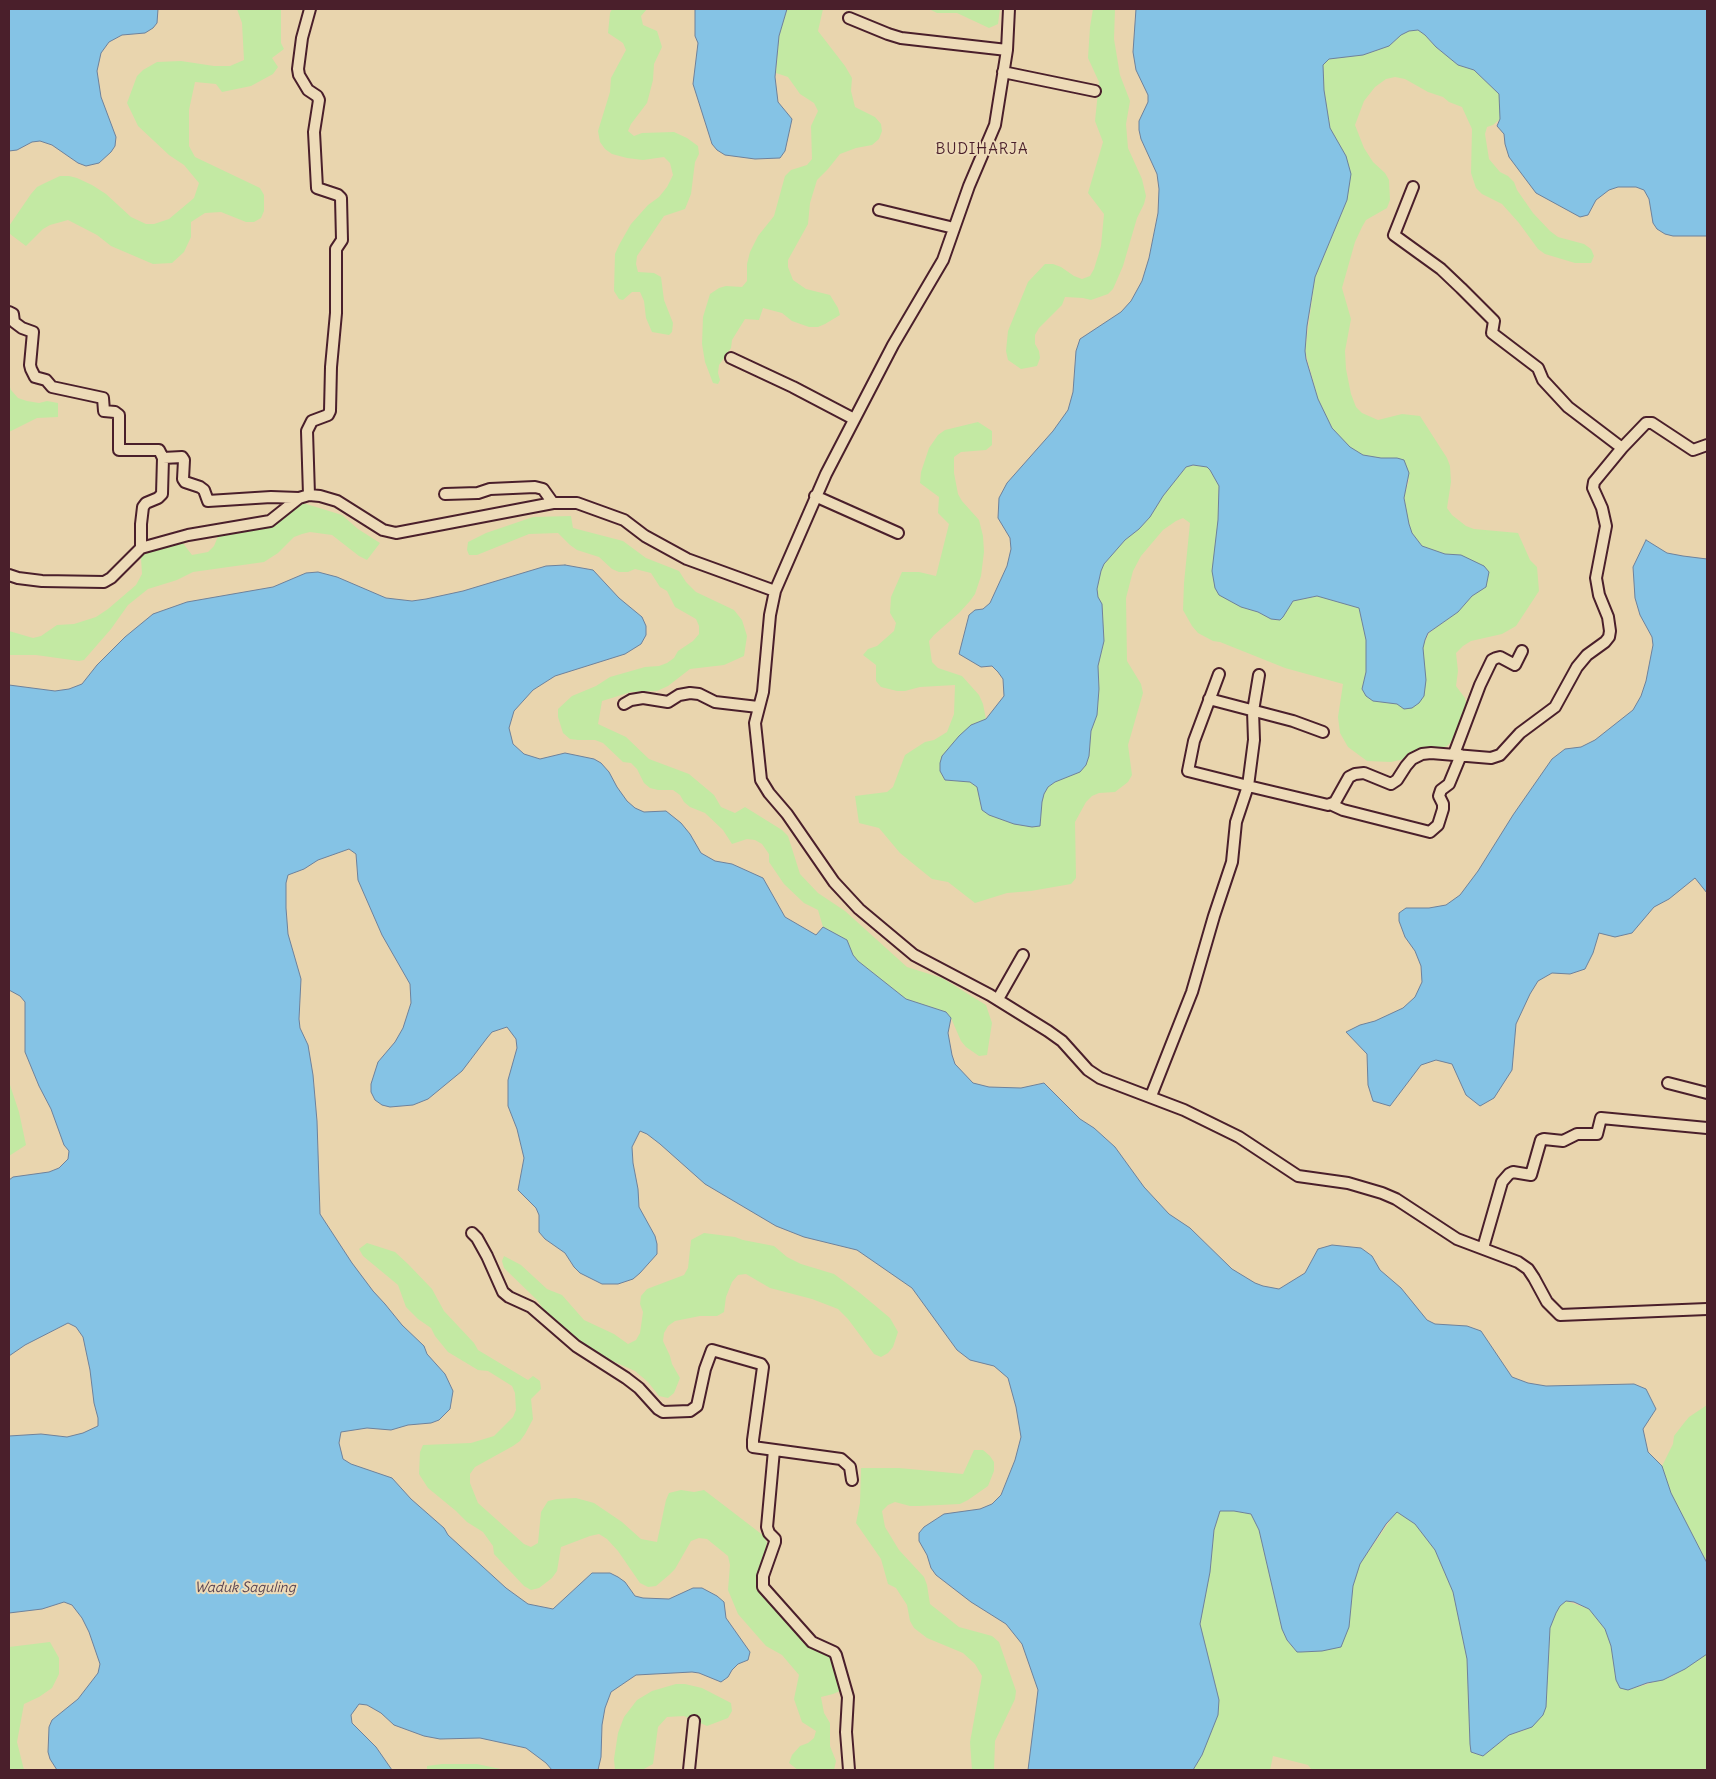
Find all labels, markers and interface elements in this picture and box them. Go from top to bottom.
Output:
district label: BUDIHARJA [934,141,1030,159]
water label: Waduk Saguling [195,1580,295,1596]

